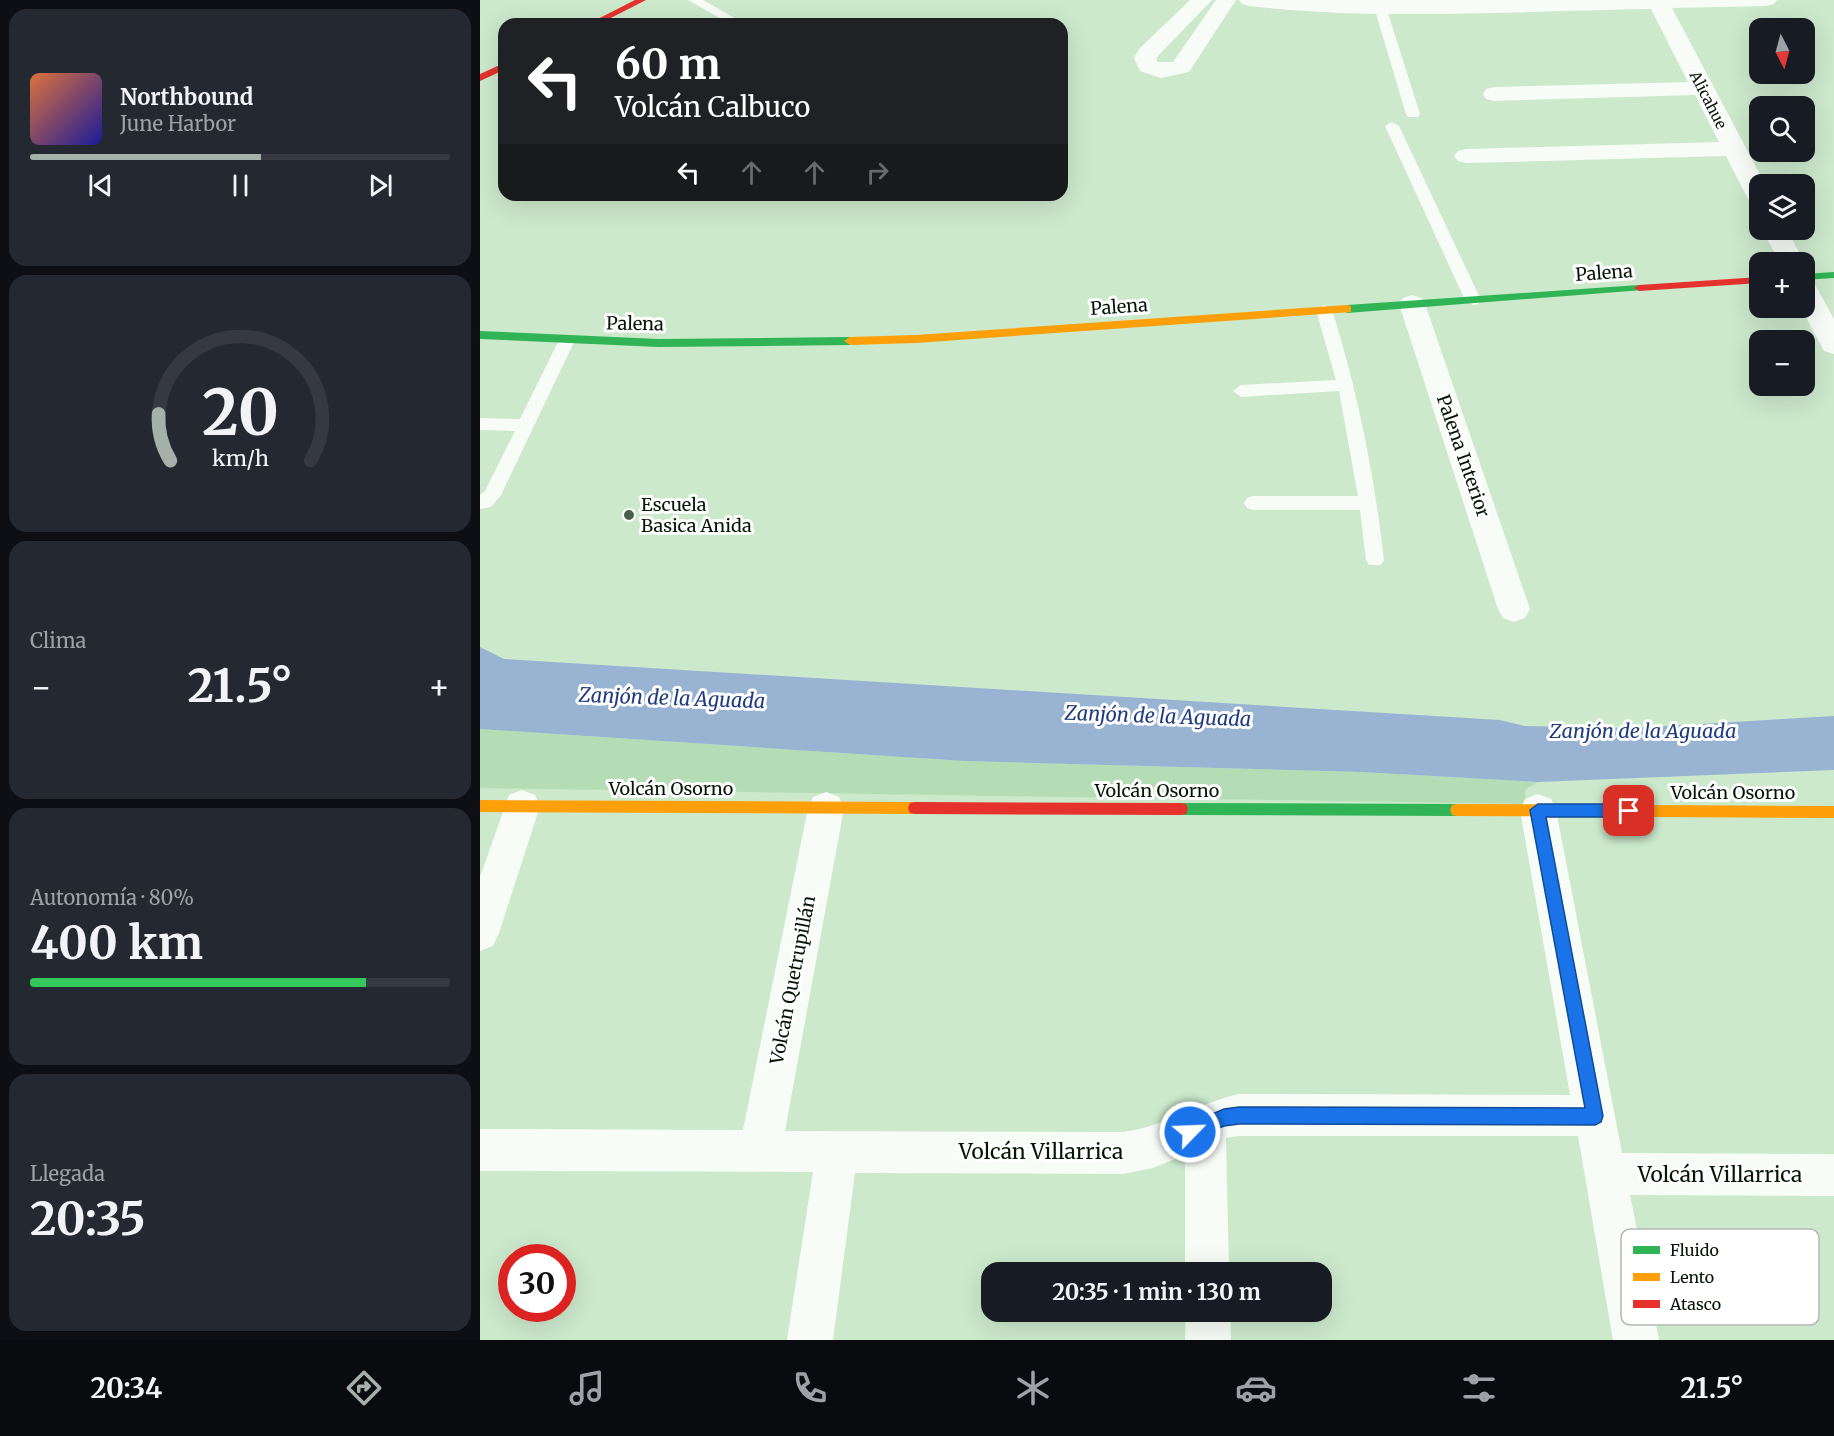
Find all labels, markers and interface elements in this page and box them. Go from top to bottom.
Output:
north arrow [1749,18,1815,84]
map controls [1749,18,1815,396]
text: 60 m [615,38,721,90]
icon: left [516,42,594,120]
street label: Alicahue [1685,67,1731,132]
text: Northbound [120,83,253,111]
text: Volcán Calbuco [615,90,810,124]
button: search [1749,96,1815,162]
text: June Harbor [120,111,236,136]
icon: left [672,156,705,189]
icon: ahead [735,156,768,189]
icon: ahead [798,156,831,189]
icon: right [861,156,894,189]
icon: previous [84,169,117,202]
icon: pause [224,169,257,202]
icon: next [364,169,397,202]
button: layers [1749,174,1815,240]
button: + [1749,252,1815,318]
street label: Palena [1574,259,1634,286]
street label: Palena [1089,293,1149,320]
street label: Palena [606,311,664,336]
button: − [1749,330,1815,396]
text: 20 [201,374,279,452]
street label: Palena Interior [1432,391,1495,520]
text: km/h [212,445,268,472]
place label: Escuela Basica Anida [641,493,752,537]
marker: Escuela Basica Anida [622,508,636,522]
text: Clima [30,628,86,653]
text: 21.5° [188,658,292,714]
text: − [30,667,52,708]
text: + [428,667,450,708]
water label: Zanjón de la Aguada [577,682,766,713]
water label: Zanjón de la Aguada [1063,700,1252,731]
water label: Zanjón de la Aguada [1549,718,1736,743]
street label: Volcán Osorno [608,777,733,800]
street label: Volcán Osorno [1094,779,1219,802]
street label: Volcán Osorno [1670,781,1795,804]
pin [1603,785,1654,836]
icon: arrive [1612,794,1645,827]
text: Autonomía · 80% [30,885,194,910]
street label: Volcán Quetrupillán [765,893,820,1067]
text: 400 km [30,915,203,971]
position arrow [1158,1100,1222,1164]
street label: Volcán Villarrica [958,1138,1123,1165]
text: Llegada [30,1161,105,1186]
street label: Volcán Villarrica [1637,1161,1802,1188]
text: 20:35 [30,1191,146,1247]
legend [1621,1229,1819,1325]
text: Fluido [1670,1240,1719,1260]
speed limit sign: 30 [498,1244,576,1322]
text: Lento [1670,1267,1714,1287]
text: 20:35 · 1 min · 130 m [1052,1278,1261,1306]
text: Atasco [1669,1294,1721,1314]
icon: directions [343,1367,385,1409]
icon: music [566,1367,608,1409]
icon: phone [789,1367,831,1409]
icon: climate [1012,1367,1054,1409]
icon: car [1235,1367,1277,1409]
icon: filters [1458,1367,1500,1409]
text: 20:34 [90,1371,162,1405]
text: 21.5° [1681,1371,1744,1405]

